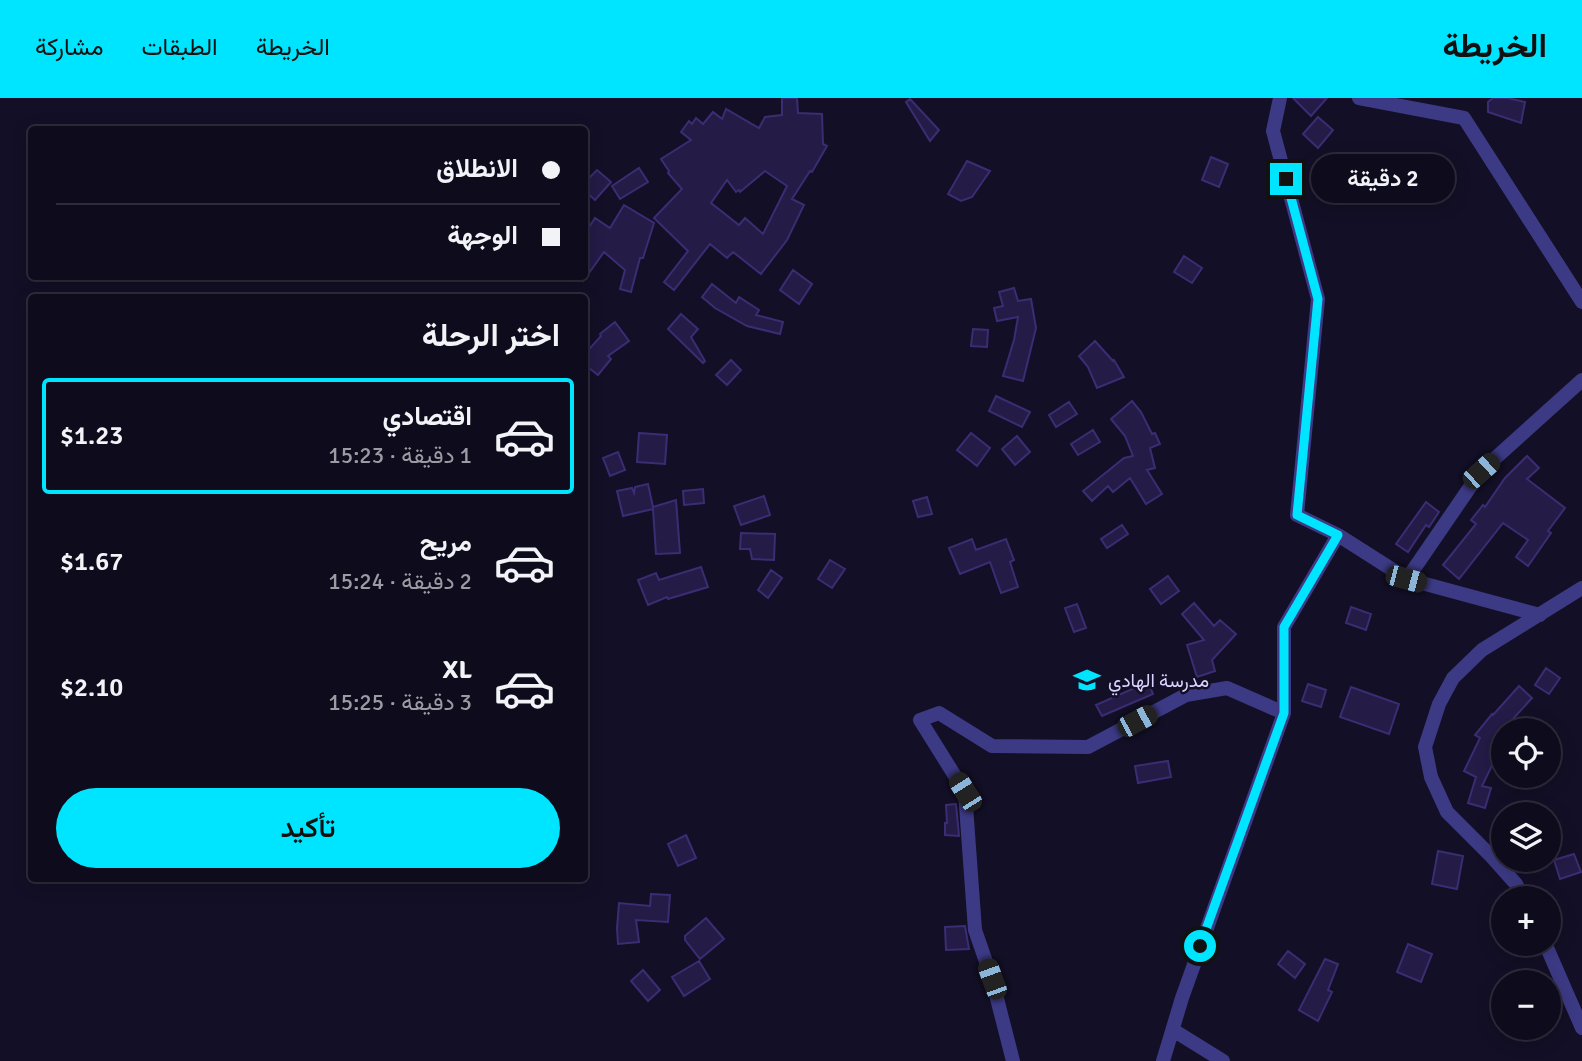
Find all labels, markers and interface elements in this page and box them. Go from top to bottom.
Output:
text: الخريطة [1443,26,1547,67]
text: مشاركة [35,32,103,62]
text: الطبقات [141,32,218,62]
text: الخريطة [256,32,330,62]
text: الانطلاق [436,153,518,185]
callout: 2 دقيقة [1310,154,1454,204]
route end [1270,163,1302,195]
text: 2 دقيقة [1347,164,1419,193]
text: الوجهة [447,220,518,252]
text: اختر الرحلة [422,316,560,355]
text: اقتصادي [383,401,472,433]
icon: car [493,405,556,468]
text: $1.23 [60,420,123,452]
text: 1 دقيقة · 15:23 [328,441,472,470]
car [1459,449,1504,493]
text: مريح [420,527,472,559]
icon: car [493,531,556,594]
text: $1.67 [60,546,123,578]
car [1383,563,1430,595]
text: 2 دقيقة · 15:24 [328,567,472,596]
text: XL [442,654,472,686]
icon: car [493,657,556,720]
school or university icon: مدرسة الهادي [1072,665,1102,695]
place label: مدرسة الهادي [1108,669,1209,696]
text: $2.10 [60,672,123,704]
text: 3 دقيقة · 15:25 [328,688,472,717]
car [1114,702,1161,740]
map controls [1491,718,1561,1040]
button: locate [1491,718,1561,788]
car [945,769,986,815]
button: تأكيد [56,788,560,868]
button: layers [1491,802,1561,872]
button: + [1491,886,1561,956]
route start [1184,930,1216,962]
car [975,956,1010,1002]
button: − [1491,970,1561,1040]

